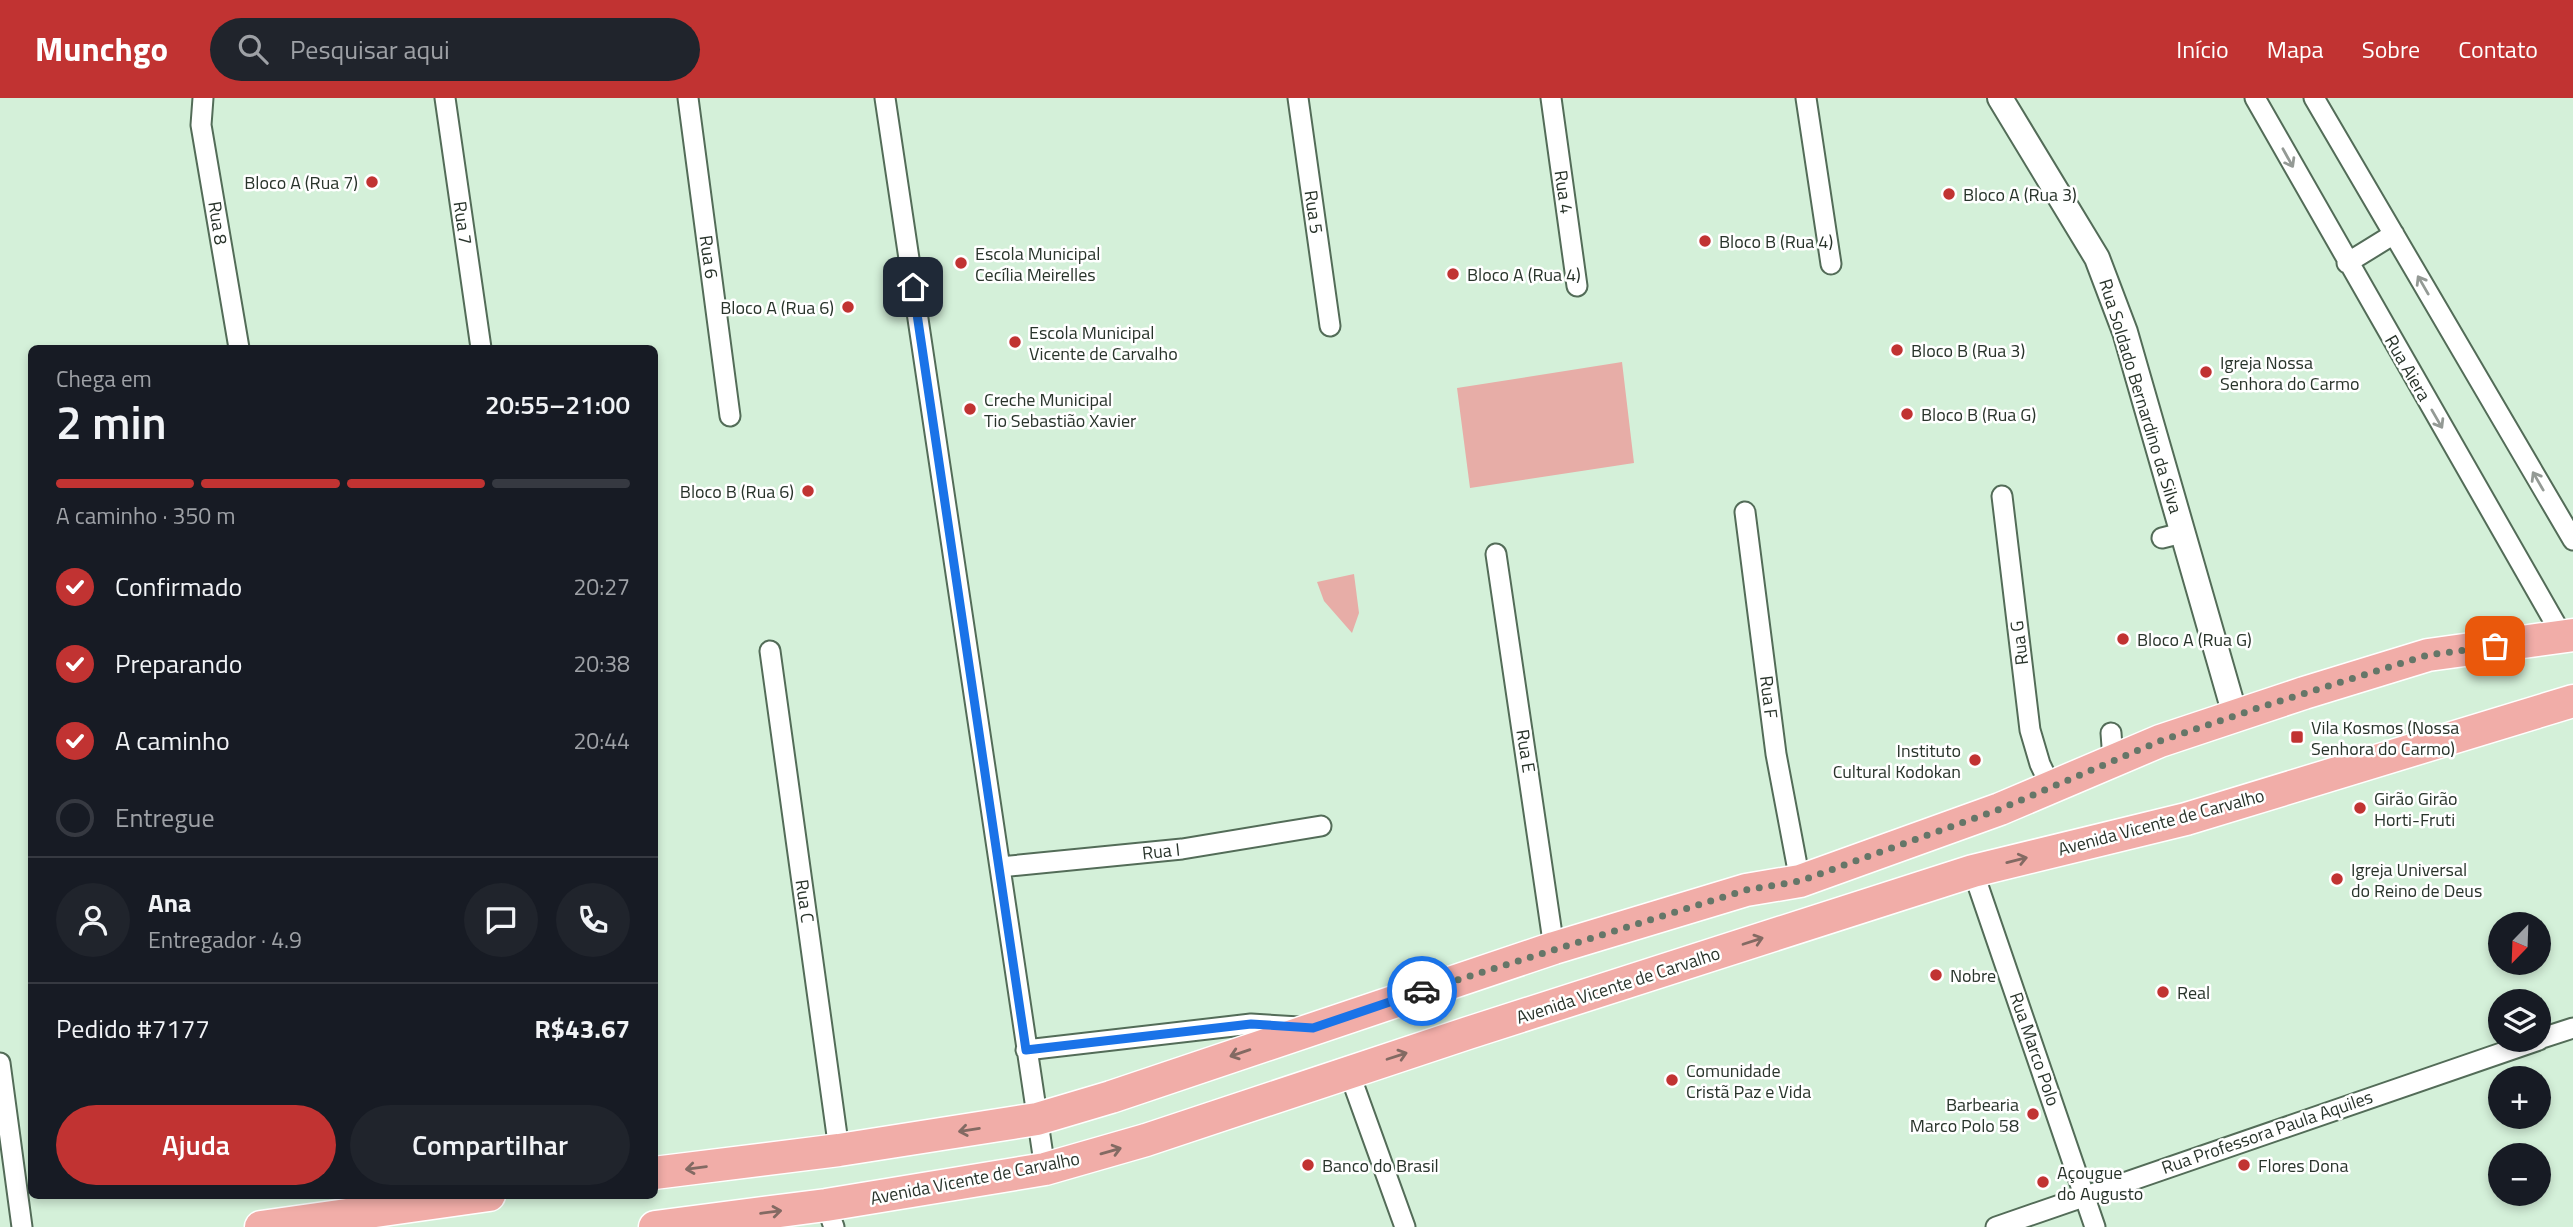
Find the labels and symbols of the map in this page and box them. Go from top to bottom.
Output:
one-way arrow [2281,147,2295,167]
place label: Bloco A (Rua 7) [244,169,358,196]
street label: Rua 4 [1548,169,1580,215]
marker: Bloco A (Rua 7) [364,174,380,190]
place label: Bloco A (Rua 3) [1963,181,2077,208]
marker: Bloco A (Rua 3) [1941,186,1957,202]
street label: Rua 5 [1298,189,1330,235]
street label: Rua 8 [201,199,235,247]
street label: Rua 7 [447,200,479,246]
place label: Bloco B (Rua 4) [1719,228,1833,255]
marker: Bloco B (Rua 4) [1697,233,1713,249]
street label: Rua 6 [693,234,725,280]
place label: Escola Municipal Cecília Meirelles [975,240,1100,288]
marker: Escola Municipal Cecília Meirelles [953,255,969,271]
pin [883,257,943,317]
place label: Bloco A (Rua 4) [1467,261,1581,288]
marker: Bloco A (Rua 4) [1445,266,1461,282]
street label: Rua Soldado Bernardino da Silva [2092,275,2190,517]
one-way arrow [2416,275,2430,295]
place label: Bloco A (Rua 6) [720,294,834,321]
marker: Bloco A (Rua 6) [840,299,856,315]
place label: Escola Municipal Vicente de Carvalho [1029,319,1178,367]
street label: Rua Aiera [2378,330,2438,406]
marker: Escola Municipal Vicente de Carvalho [1007,334,1023,350]
place label: Bloco B (Rua 3) [1911,337,2025,364]
marker: Bloco B (Rua 3) [1889,342,1905,358]
place label: Igreja Nossa Senhora do Carmo [2220,349,2359,397]
marker: Igreja Nossa Senhora do Carmo [2198,364,2214,380]
place label: Creche Municipal Tio Sebastião Xavier [984,386,1136,434]
marker: Creche Municipal Tio Sebastião Xavier [962,401,978,417]
place label: Bloco B (Rua G) [1921,401,2036,428]
marker: Bloco B (Rua G) [1899,406,1915,422]
one-way arrow [2431,409,2445,429]
one-way arrow [2531,472,2545,492]
place label: Bloco B (Rua 6) [680,478,794,505]
marker: Bloco B (Rua 6) [800,483,816,499]
pin [2465,616,2525,676]
street label: Rua G [2003,619,2035,667]
place label: Bloco A (Rua G) [2137,626,2252,653]
marker: Bloco A (Rua G) [2115,631,2131,647]
street label: Rua F [1753,674,1785,720]
place label: Vila Kosmos (Nossa Senhora do Carmo) [2311,714,2459,762]
street label: Rua E [1509,727,1543,775]
marker: Vila Kosmos (Nossa Senhora do Carmo) [2289,729,2305,745]
place label: Instituto Cultural Kodokan [1833,737,1961,785]
marker: Instituto Cultural Kodokan [1967,752,1983,768]
street label: Avenida Vicente de Carvalho [2055,781,2267,863]
place label: Girão Girão Horti-Fruti [2374,785,2458,833]
marker: Girão Girão Horti-Fruti [2352,800,2368,816]
street label: Rua I [1141,836,1181,866]
one-way arrow [2005,853,2028,866]
place label: Igreja Universal do Reino de Deus [2351,856,2482,904]
marker: Igreja Universal do Reino de Deus [2329,871,2345,887]
street label: Rua C [789,878,821,925]
north arrow [2488,912,2552,975]
one-way arrow [1741,934,1763,946]
street label: Avenida Vicente de Carvalho [1513,939,1723,1031]
courier [1387,956,1457,1026]
place label: Nobre [1950,962,1996,989]
marker: Nobre [1928,967,1944,983]
place label: Real [2177,979,2210,1006]
marker: Real [2155,984,2171,1000]
street label: Rua Marco Polo [2003,988,2067,1110]
one-way arrow [1229,1048,1251,1060]
one-way arrow [1385,1049,1407,1062]
place label: Comunidade Cristã Paz e Vida [1686,1057,1811,1105]
marker: Comunidade Cristã Paz e Vida [1664,1072,1680,1088]
street label: Rua Professora Paula Aquiles [2158,1083,2376,1181]
place label: Barbearia Marco Polo 58 [1910,1091,2019,1139]
marker: Barbearia Marco Polo 58 [2025,1106,2041,1122]
one-way arrow [959,1123,981,1136]
one-way arrow [1100,1143,1122,1156]
street label: Avenida Vicente de Carvalho [868,1144,1082,1212]
place label: Banco do Brasil [1322,1152,1439,1179]
place label: Flores Dona [2258,1152,2348,1179]
marker: Banco do Brasil [1300,1157,1316,1173]
marker: Flores Dona [2236,1157,2252,1173]
place label: Açougue do Augusto [2057,1159,2143,1207]
one-way arrow [685,1161,707,1174]
marker: Açougue do Augusto [2035,1174,2051,1190]
one-way arrow [759,1206,782,1219]

